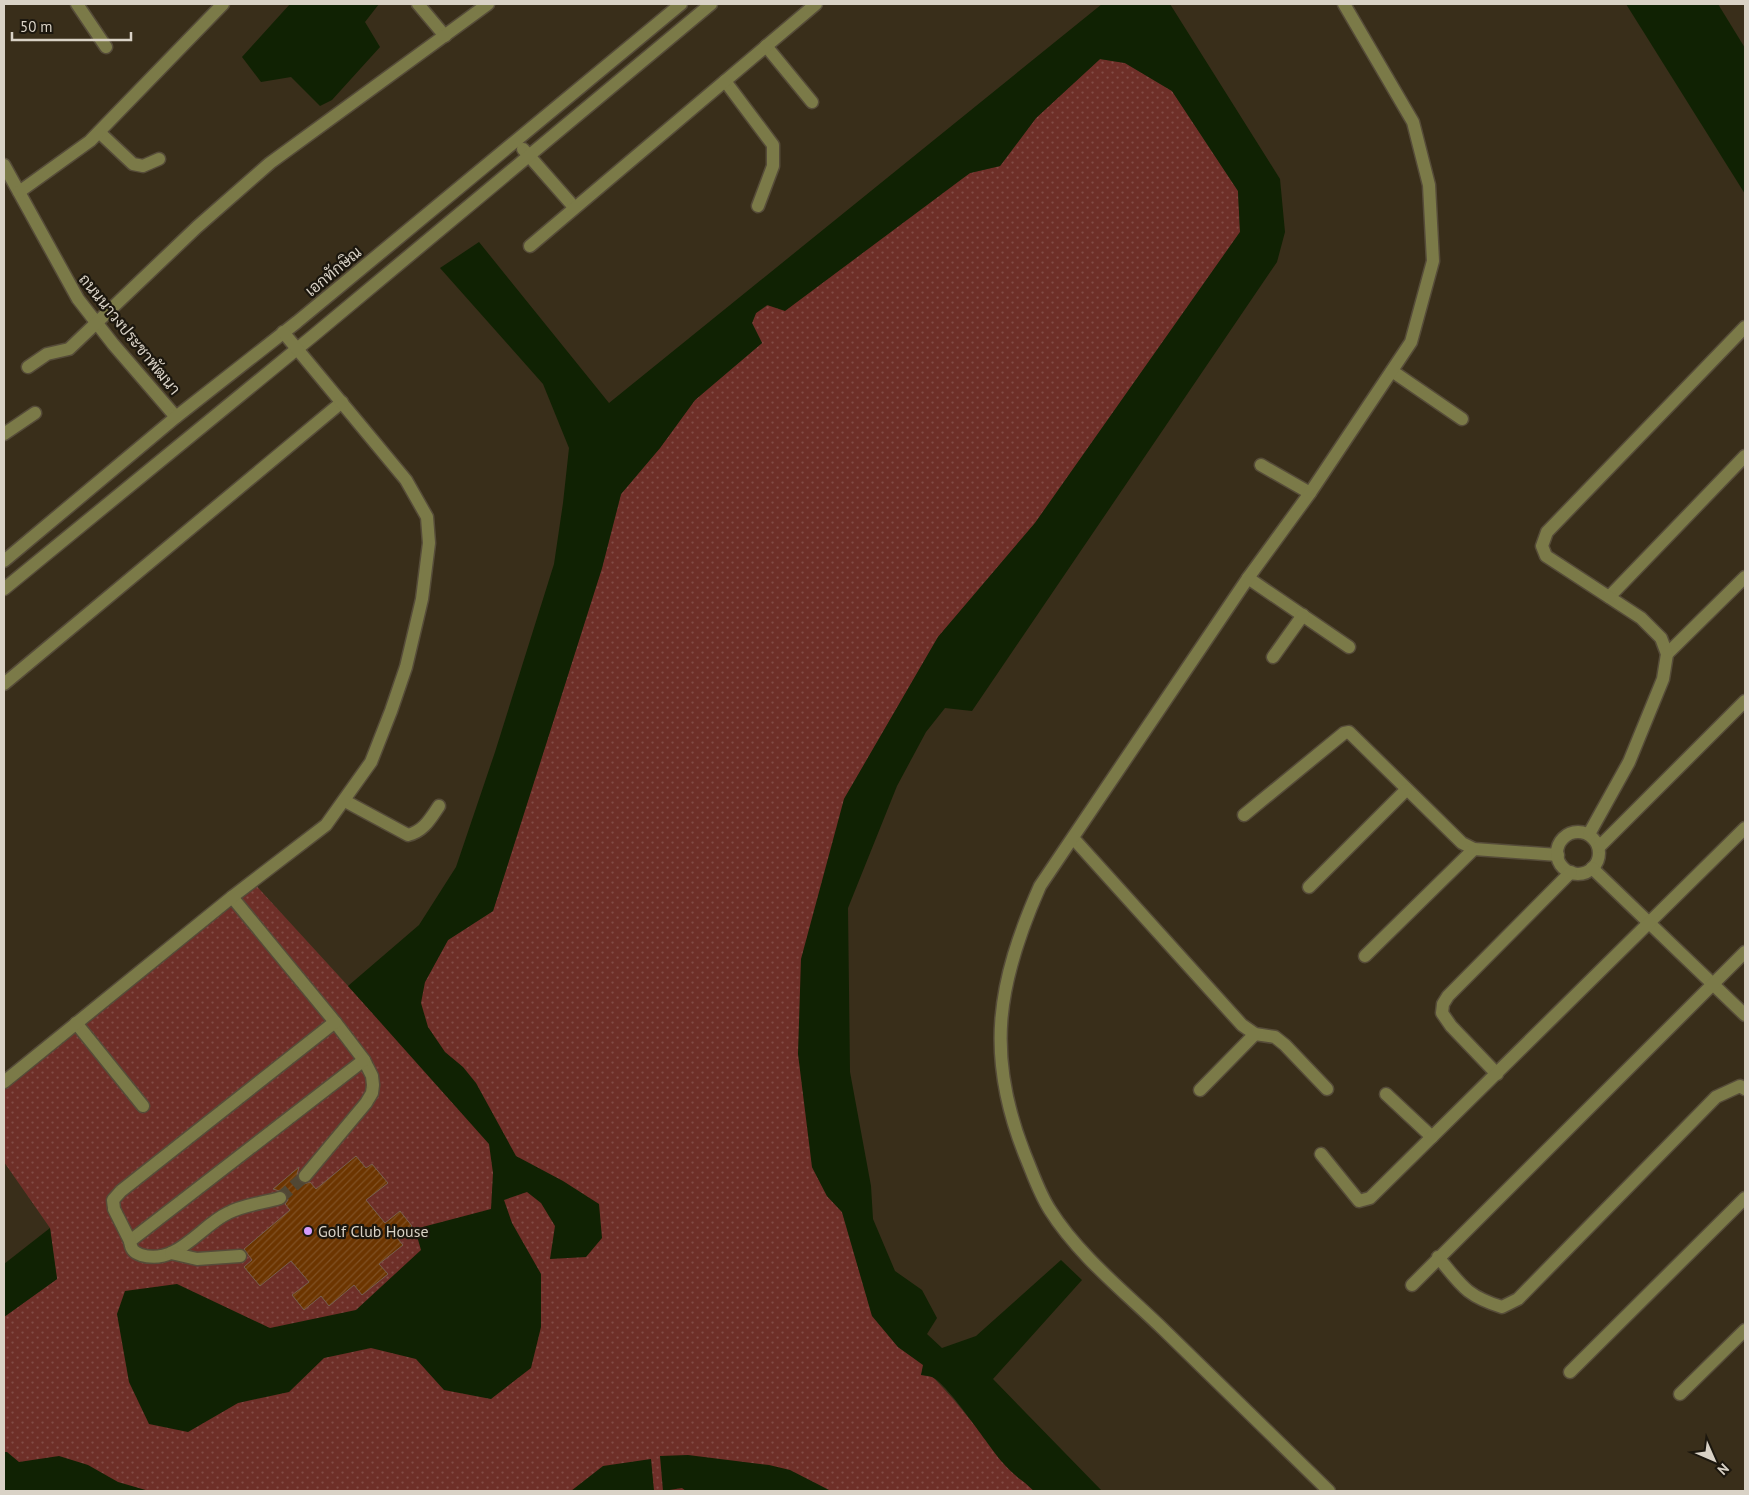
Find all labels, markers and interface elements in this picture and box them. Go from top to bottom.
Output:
scale bar [12,10,131,42]
text: 50 m [20,17,53,36]
street label: เอกทักษิณ [301,242,365,300]
street label: ถนนนาวงประชาพัฒนา [75,269,185,399]
place label: Golf Club House [318,1221,429,1241]
marker: Golf Club House [302,1225,314,1237]
north arrow [1689,1435,1739,1485]
text: N [1714,1460,1733,1479]

